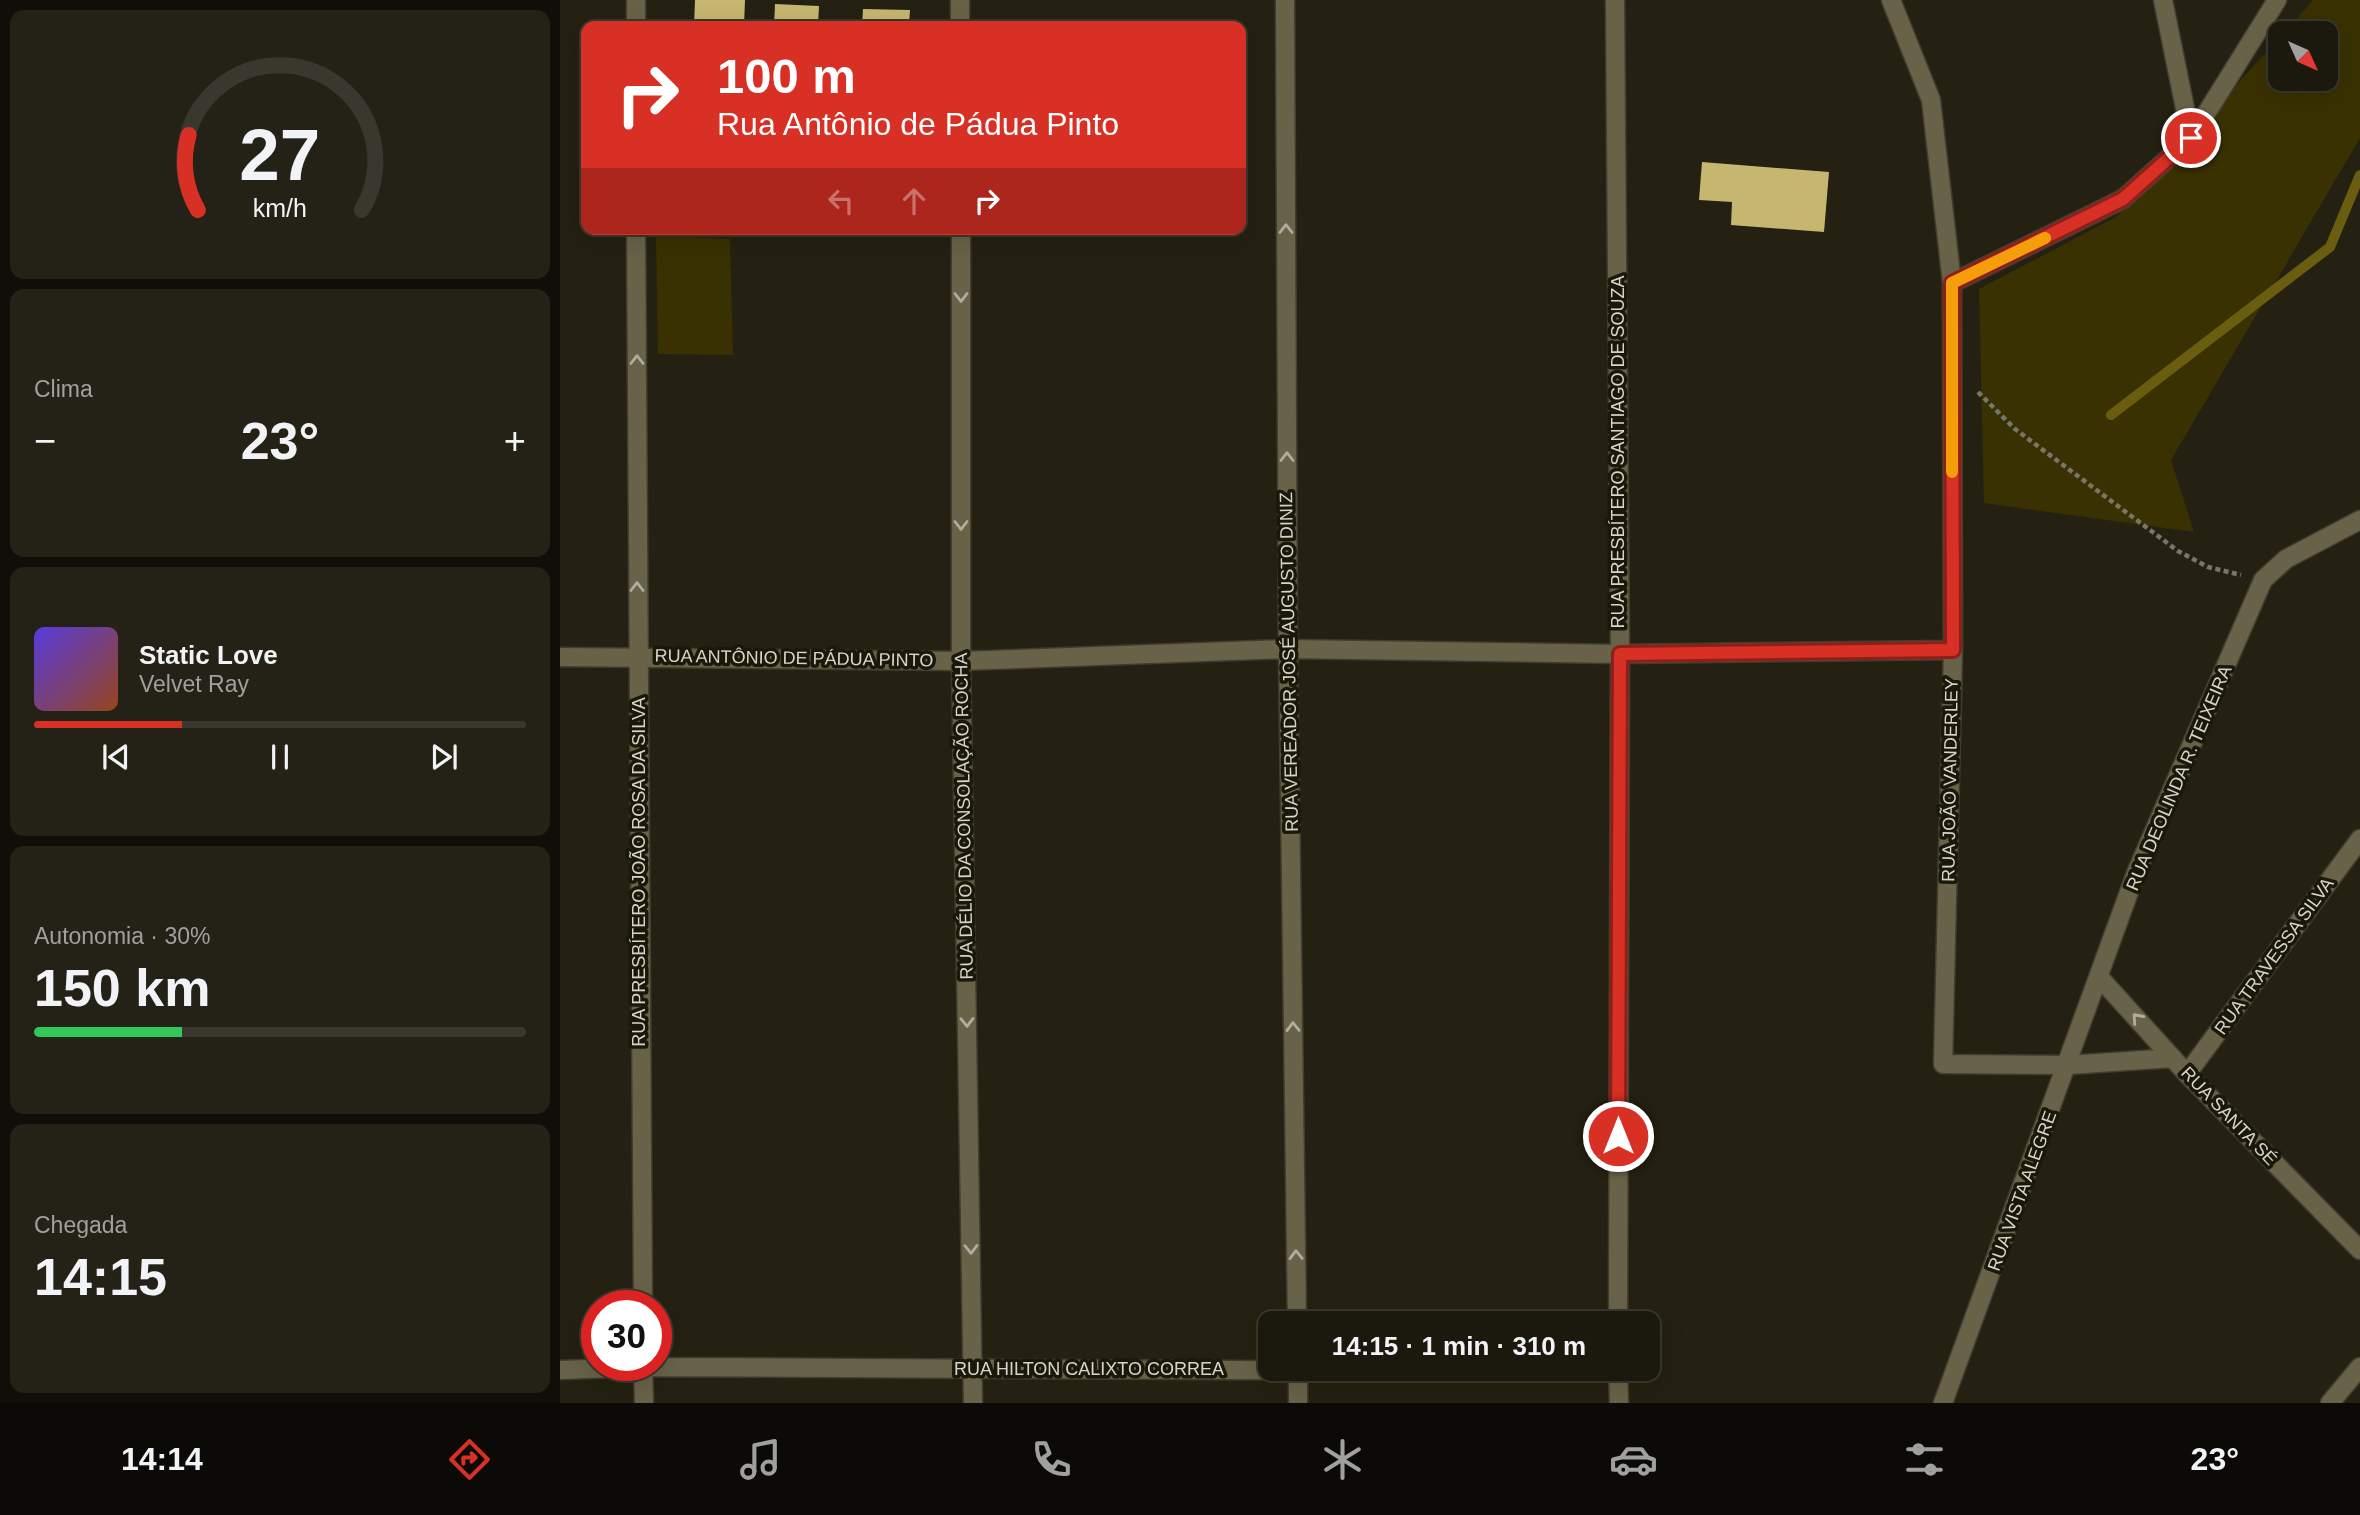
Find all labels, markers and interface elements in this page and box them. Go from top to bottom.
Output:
north arrow [2268,21,2338,91]
map controls [2268,21,2338,91]
icon: right [602,49,693,140]
text: 100 m [717,49,856,103]
text: Rua Antônio de Pádua Pinto [717,106,1119,142]
pin [2161,108,2221,168]
text: 27 [240,115,320,196]
icon: arrive [2172,119,2210,157]
icon: left [822,182,860,220]
icon: ahead [895,182,933,220]
icon: right [968,182,1006,220]
text: km/h [253,194,307,222]
one-way arrow [1278,224,1294,234]
street label: RUA PRESBÍTERO SANTIAGO DE SOUZA [1608,275,1628,629]
one-way arrow [953,293,969,303]
one-way arrow [629,354,645,365]
text: Clima [34,376,93,402]
text: 23° [241,412,319,470]
text: − [34,420,56,462]
text: + [504,420,526,462]
one-way arrow [1280,451,1295,462]
street label: RUA VEREADOR JOSÉ AUGUSTO DINIZ [1276,492,1302,832]
one-way arrow [953,520,969,531]
one-way arrow [629,582,645,592]
text: Static Love [139,640,278,670]
street label: RUA ANTÔNIO DE PÁDUA PINTO [654,645,934,670]
street label: RUA DÉLIO DA CONSOLAÇÃO ROCHA [950,652,977,980]
street label: RUA DEOLINDA R. TEIXEIRA [2122,662,2236,894]
text: Velvet Ray [139,671,249,697]
street label: RUA JOÃO VANDERLEY [1937,678,1962,882]
street label: RUA PRESBÍTERO JOÃO ROSA DA SILVA [628,697,649,1047]
icon: previous [97,738,135,776]
icon: pause [261,738,299,776]
icon: next [425,738,463,776]
street label: RUA TRAVESSA SILVA [2210,874,2338,1038]
text: Autonomia · 30% [34,923,210,949]
text: 150 km [34,959,210,1017]
one-way arrow [2132,1014,2145,1027]
one-way arrow [959,1017,975,1028]
one-way arrow [1286,1022,1301,1033]
street label: RUA SANTA SÉ [2177,1063,2281,1169]
position arrow [1581,1099,1655,1173]
street label: RUA VISTA ALEGRE [1984,1108,2060,1274]
text: Chegada [34,1212,127,1238]
one-way arrow [963,1245,979,1255]
text: 14:15 [34,1248,167,1306]
one-way arrow [1289,1249,1304,1260]
speed limit sign: 30 [581,1290,672,1381]
text: 14:15 · 1 min · 310 m [1332,1331,1586,1361]
street label: RUA HILTON CALIXTO CORREA [954,1359,1224,1379]
icon: directions [445,1435,494,1484]
icon: music [736,1435,785,1484]
icon: phone [1027,1435,1076,1484]
icon: climate [1318,1435,1367,1484]
icon: car [1609,1435,1658,1484]
icon: filters [1900,1435,1949,1484]
text: 14:14 [121,1441,203,1477]
text: 23° [2191,1441,2239,1477]

